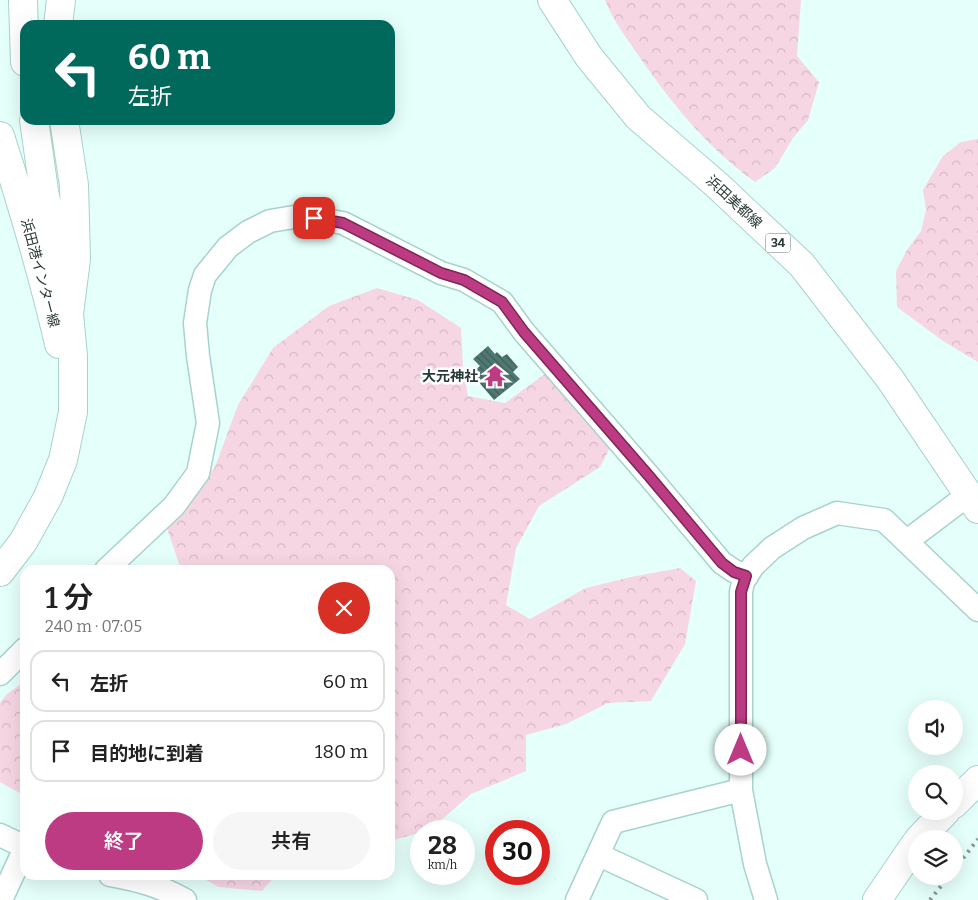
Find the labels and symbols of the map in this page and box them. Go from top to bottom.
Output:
street label: 浜田美都線 [703,172,765,232]
pin [293,197,335,239]
street label: 浜田港インター線 [17,217,63,329]
road number: 34 [766,234,790,252]
temple icon: 大元神社 [482,363,508,389]
place label: 大元神社 [422,368,478,385]
position arrow [714,723,766,775]
speed limit sign: 30 [485,820,550,885]

